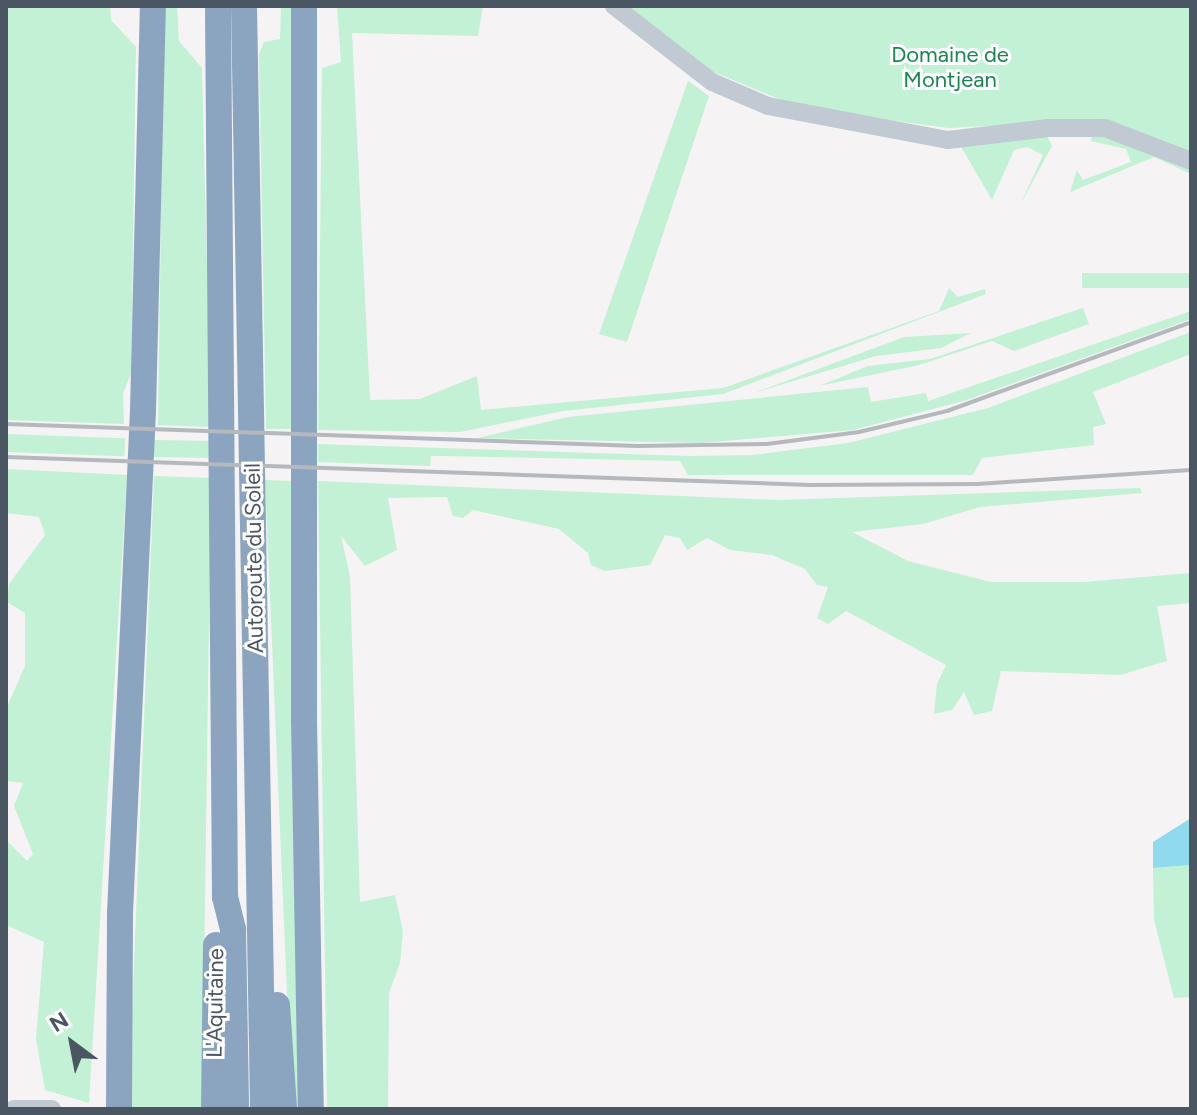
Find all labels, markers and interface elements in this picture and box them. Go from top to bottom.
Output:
park label: Domaine de Montjean [891,41,1009,92]
street label: Autoroute du Soleil [239,463,269,653]
street label: L'Aquitaine [201,948,229,1058]
north arrow [32,1003,112,1083]
text: N [45,1006,73,1038]

